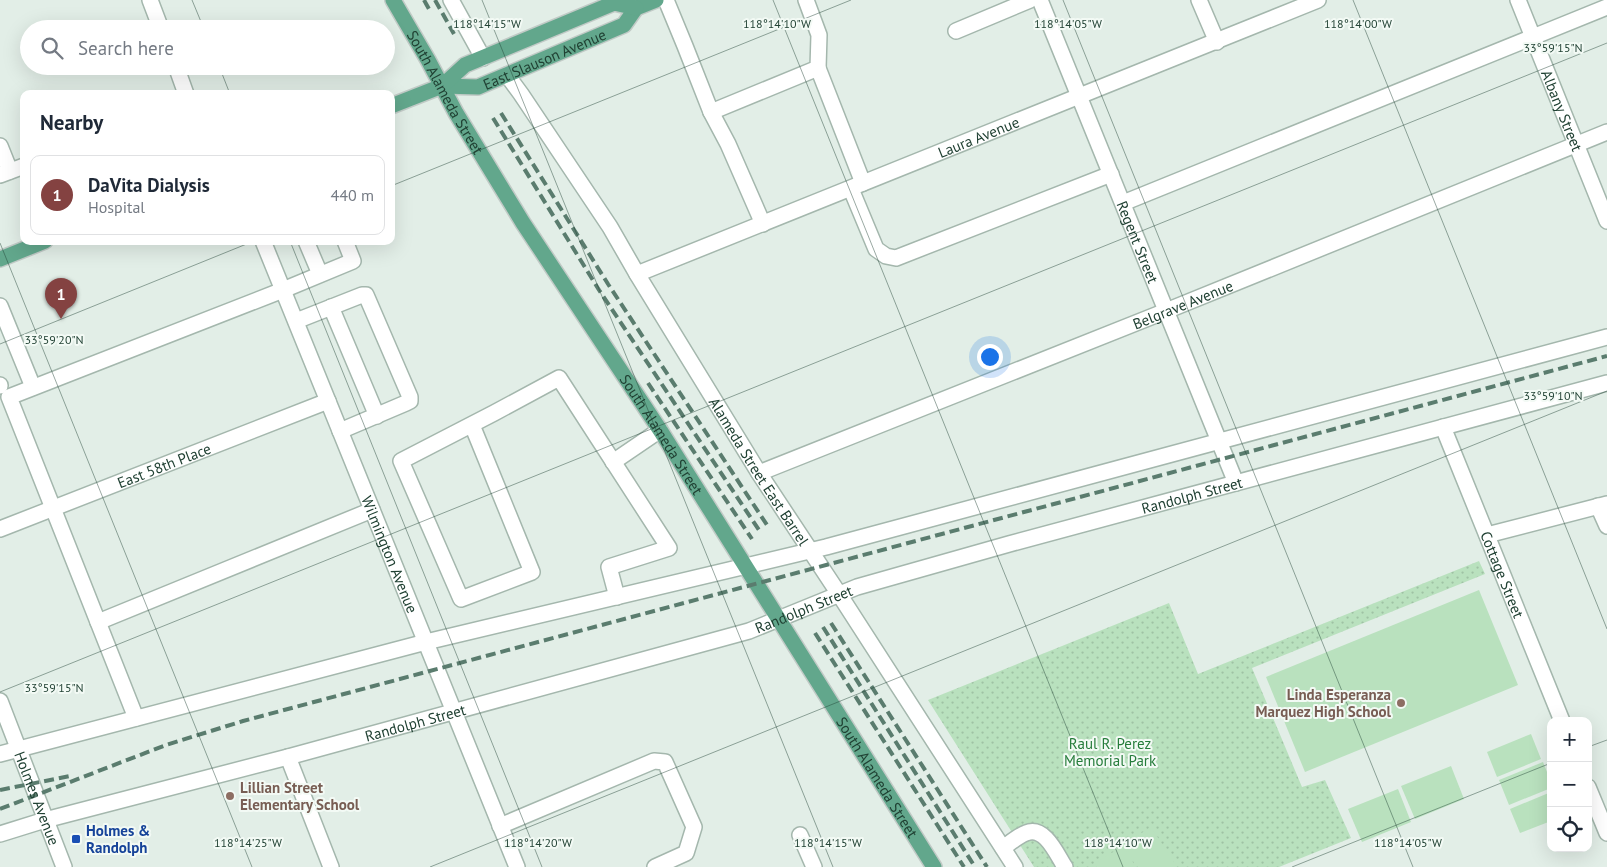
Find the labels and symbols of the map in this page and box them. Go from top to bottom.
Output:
text: 118°14'15"W [453,16,521,31]
text: 118°14'10"W [743,16,811,31]
text: 118°14'05"W [1034,16,1102,31]
text: 118°14'00"W [1324,16,1392,31]
street label: East Slauson Avenue [480,24,609,93]
street label: South Alameda Street [403,27,488,157]
text: 33°59'15"N [1523,40,1583,55]
street label: Albany Street [1538,67,1587,154]
street label: Laura Avenue [935,112,1022,162]
street label: Regent Street [1113,198,1163,286]
street label: Belgrave Avenue [1130,275,1236,333]
pin: 1 [45,278,77,319]
text: 33°59'20"N [24,332,84,347]
your location [977,344,1003,370]
street label: South Alameda Street [616,370,707,498]
text: 33°59'10"N [1523,388,1583,403]
street label: Alameda Street East Barrel [705,394,814,549]
street label: East 58th Place [114,438,213,492]
street label: Randolph Street [1139,472,1244,517]
street label: Wilmington Avenue [358,493,422,616]
street label: Cottage Street [1477,528,1529,620]
street label: Randolph Street [752,580,855,637]
text: 33°59'15"N [24,680,84,695]
place label: Linda Esperanza Marquez High School [1255,685,1392,721]
marker: Linda Esperanza Marquez High School [1395,697,1407,709]
street label: Randolph Street [363,699,468,745]
street label: South Alameda Street [833,713,923,841]
park label: Raul R. Perez Memorial Park [1064,734,1157,770]
street label: Holmes Avenue [11,748,64,848]
place label: Lillian Street Elementary School [240,778,360,814]
marker: Lillian Street Elementary School [224,790,236,802]
place label: Holmes & Randolph [86,821,150,857]
marker: Holmes & Randolph [70,833,82,845]
text: 118°14'25"W [214,835,282,850]
text: 118°14'20"W [504,835,572,850]
text: 118°14'15"W [794,835,862,850]
text: 118°14'10"W [1084,835,1152,850]
text: 118°14'05"W [1374,835,1442,850]

